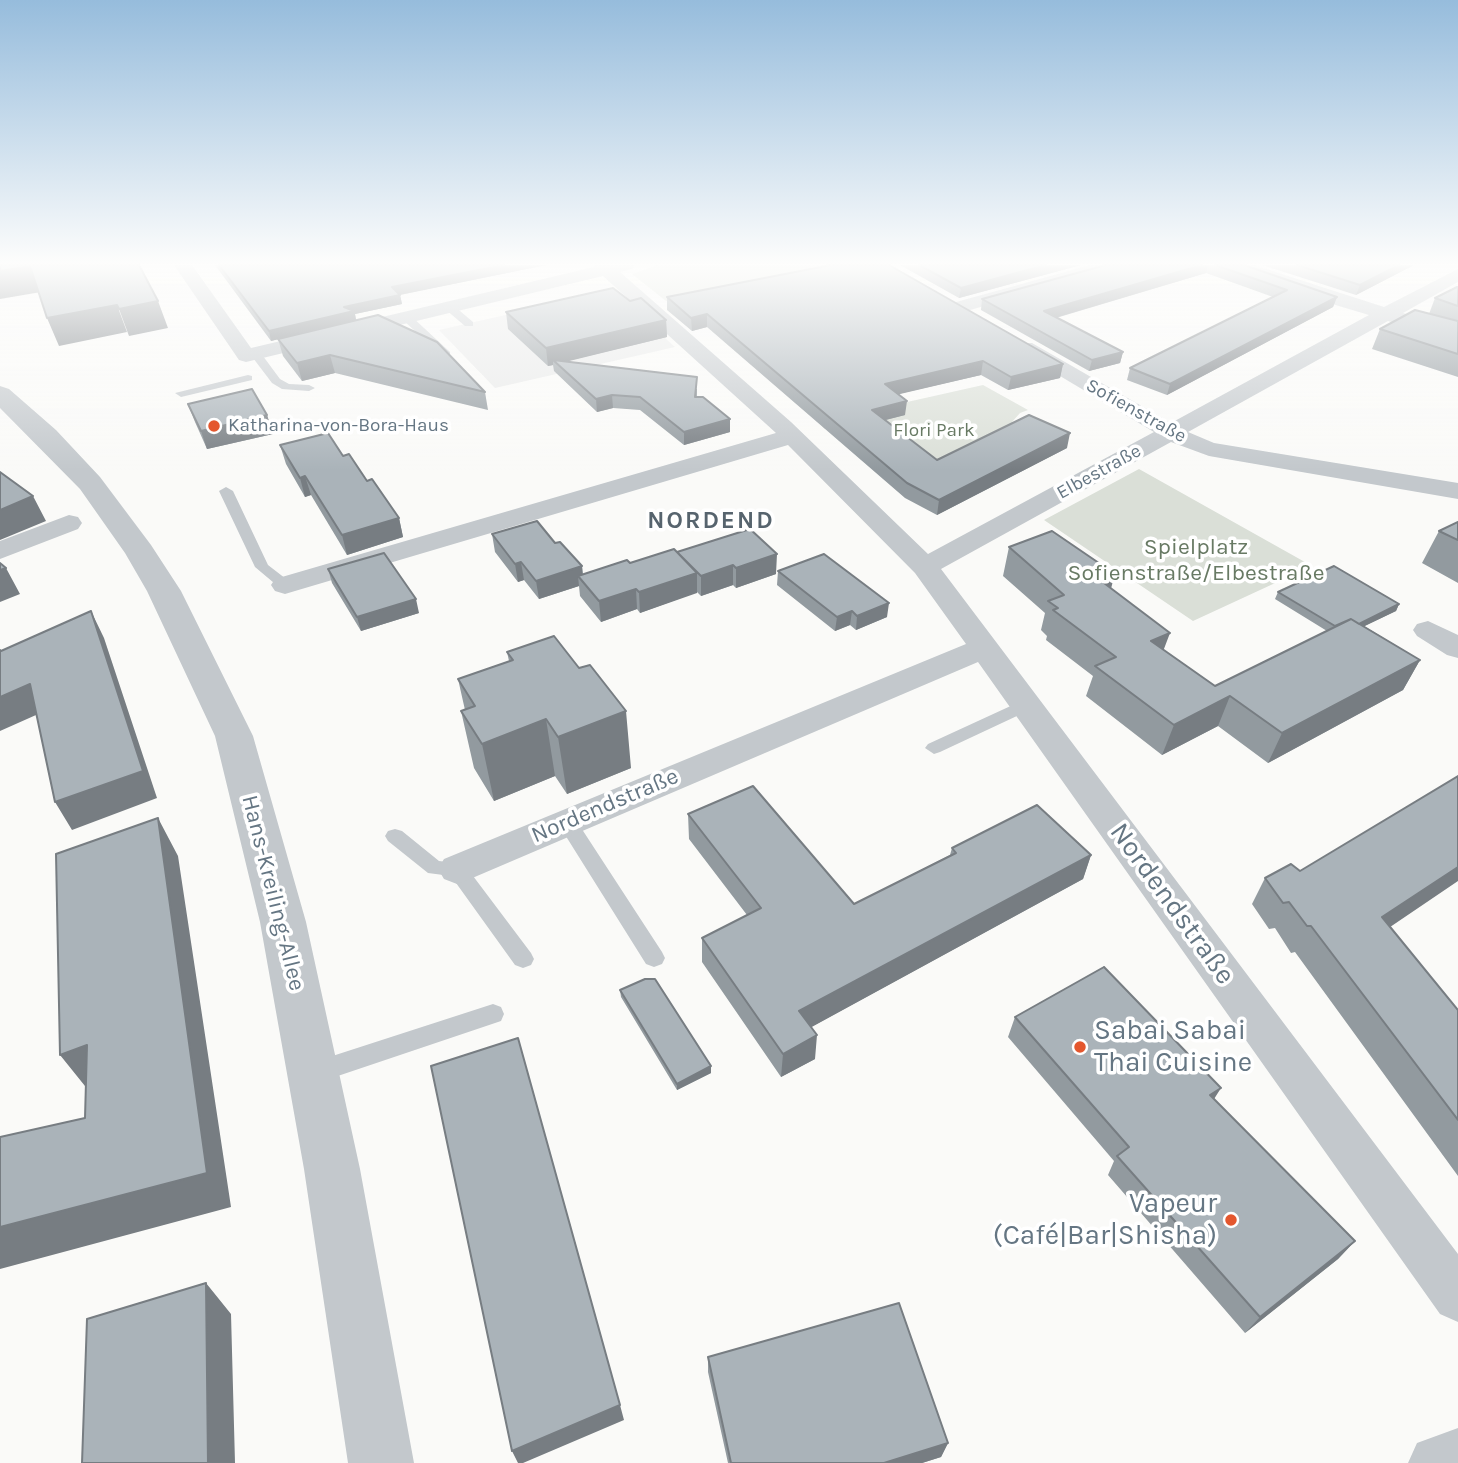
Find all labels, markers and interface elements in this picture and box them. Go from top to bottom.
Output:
street label: Sofienstraße [1082,374,1190,448]
place label: Katharina-von-Bora-Haus [228,415,449,437]
marker: Katharina-von-Bora-Haus [206,418,222,434]
park label: Flori Park [893,420,975,442]
street label: Elbestraße [1053,440,1145,504]
district label: NORDEND [648,507,774,535]
park label: Spielplatz Sofienstraße/Elbestraße [1068,533,1324,587]
street label: Nordendstraße [527,763,683,849]
street label: Hans-Kreiling-Allee [235,792,311,994]
street label: Nordendstraße [1102,817,1242,991]
place label: Sabai Sabai Thai Cuisine [1094,1014,1252,1080]
marker: Sabai Sabai Thai Cuisine [1072,1039,1088,1055]
place label: Vapeur (Café|Bar|Shisha) [993,1187,1217,1253]
marker: Vapeur (Café|Bar|Shisha) [1223,1212,1239,1228]

